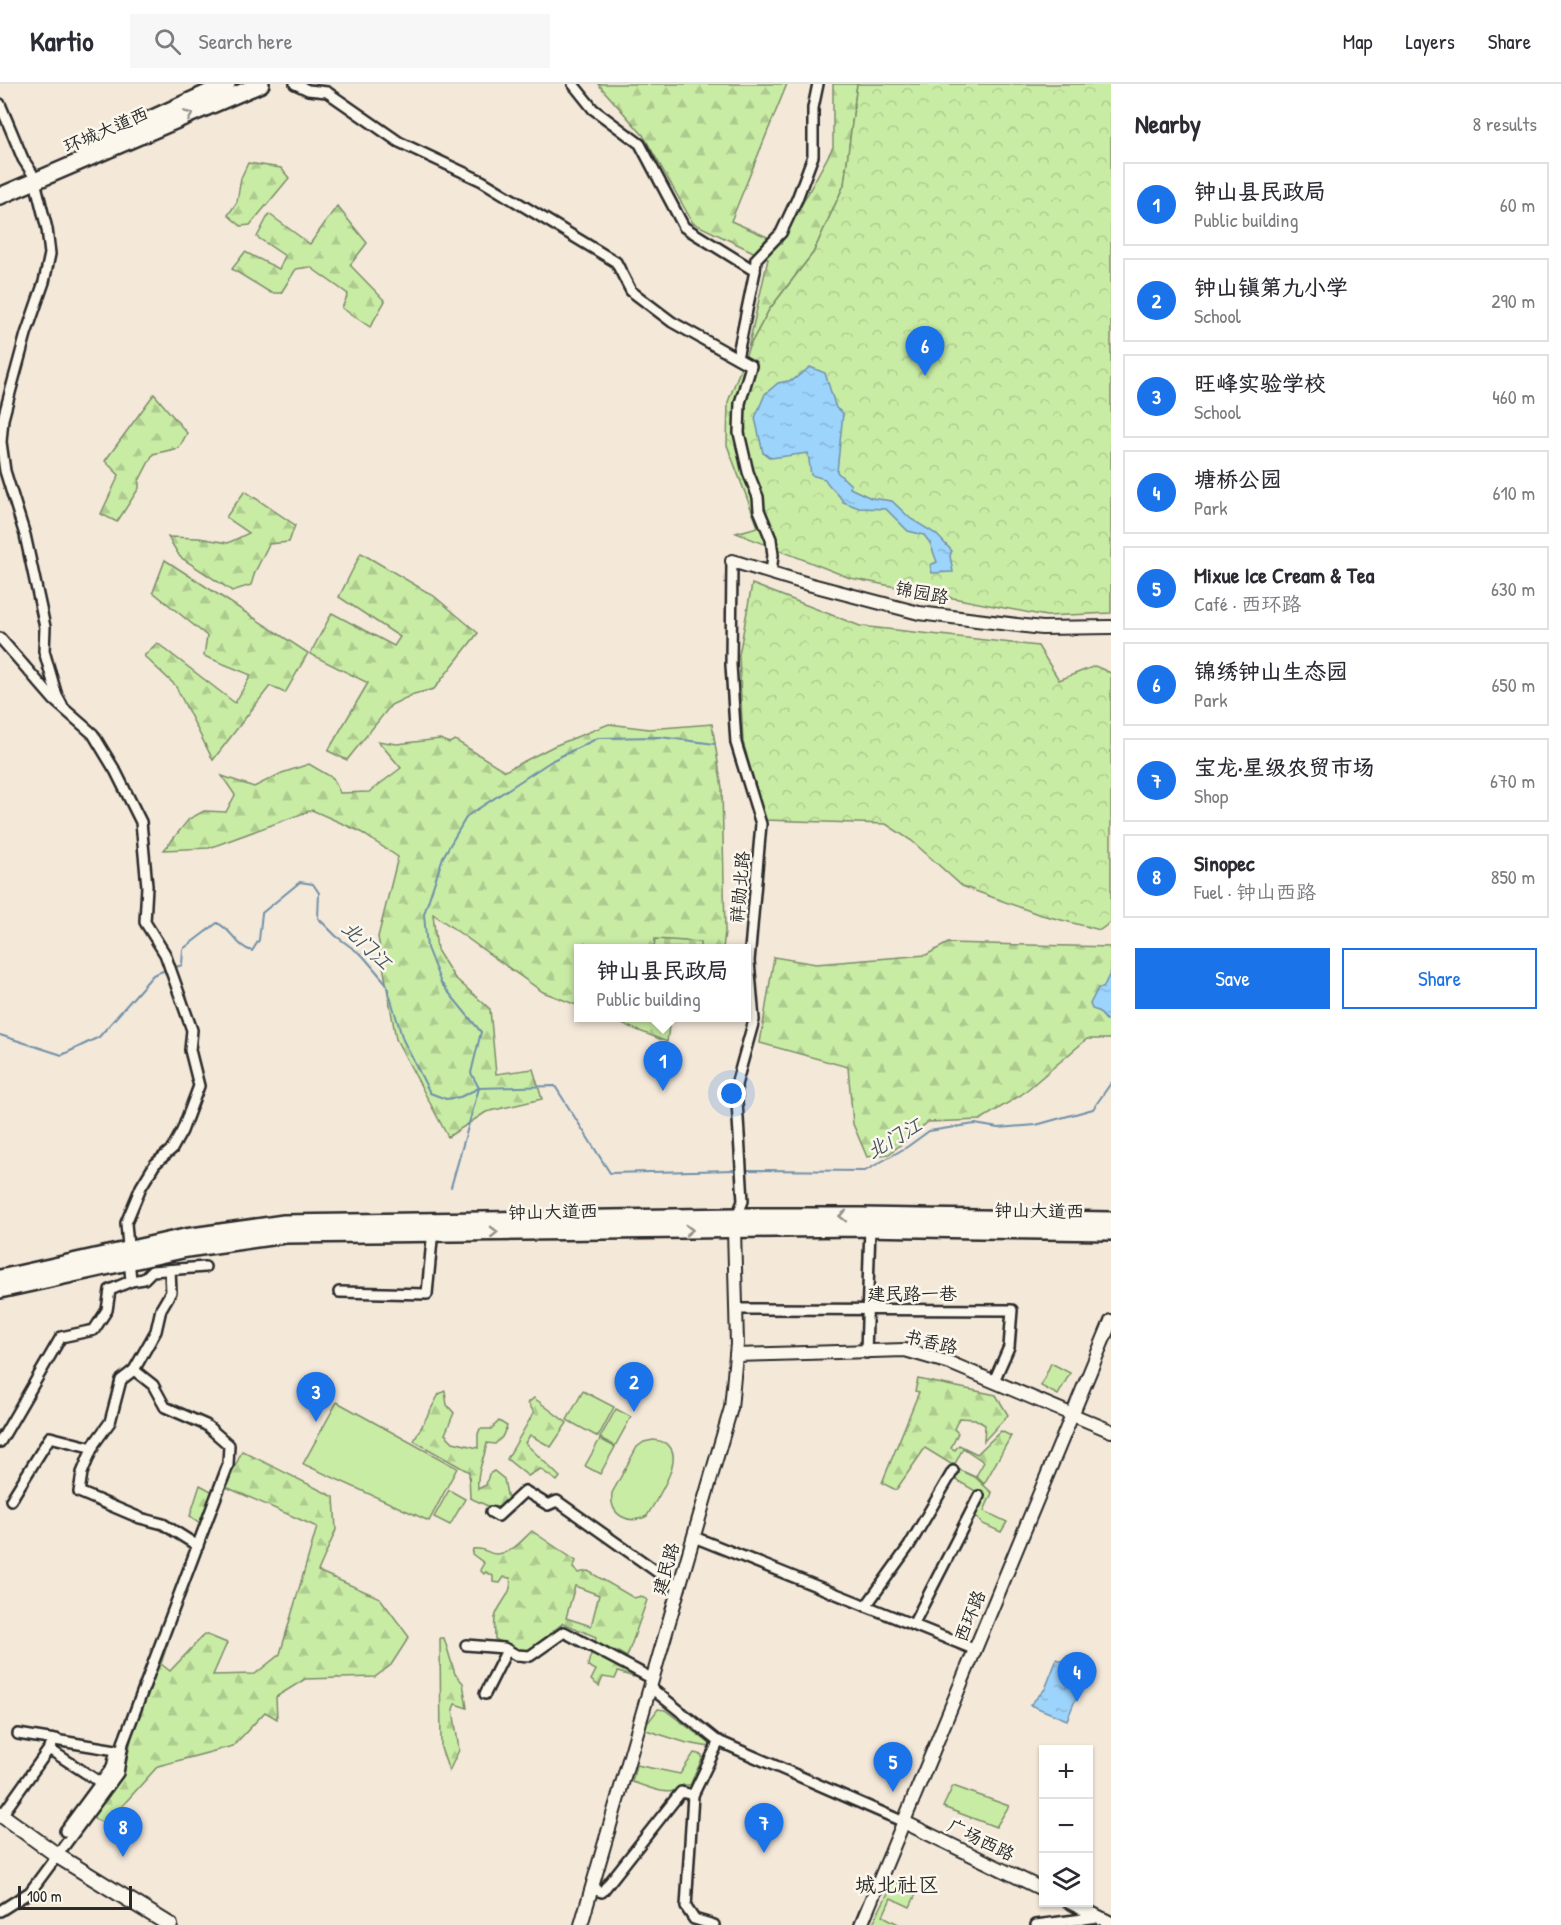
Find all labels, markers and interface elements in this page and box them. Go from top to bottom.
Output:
search box [130,14,550,68]
text: Kartio [30,22,94,60]
icon: search [151,25,184,58]
text: Search here [199,26,293,56]
text: Map [1343,27,1372,56]
text: Layers [1405,27,1455,56]
text: Share [1488,27,1531,56]
street label: 环城大道西 [59,100,152,159]
text: Nearby [1135,106,1201,141]
one-way arrow [183,110,194,122]
text: 8 results [1472,110,1537,137]
text: 钟山县民政局 [1194,176,1326,206]
text: 1 [1153,191,1160,218]
text: 60 m [1500,191,1535,218]
text: Public building [1194,206,1298,233]
text: 钟山镇第九小学 [1194,272,1348,302]
text: 2 [1152,287,1161,314]
text: 290 m [1491,287,1535,314]
text: School [1194,302,1241,329]
pin: 6 [906,326,944,376]
text: 旺峰实验学校 [1194,368,1326,398]
text: 3 [1152,383,1161,410]
text: 460 m [1492,383,1535,410]
text: School [1194,398,1241,425]
text: 塘桥公园 [1194,464,1282,494]
text: 4 [1153,479,1160,506]
text: 610 m [1493,479,1535,506]
text: Park [1194,494,1227,521]
text: Mixue Ice Cream & Tea [1194,560,1374,590]
street label: 锦园路 [893,575,951,610]
text: 5 [1152,575,1161,602]
text: 630 m [1491,575,1535,602]
text: Café · 西环路 [1194,590,1301,617]
text: 锦绣钟山生态园 [1194,656,1348,686]
text: 6 [1153,671,1160,698]
text: 650 m [1491,671,1535,698]
text: Park [1194,686,1227,713]
text: 宝龙·星级农贸市场 [1194,752,1374,782]
text: 7 [1152,767,1161,794]
text: 670 m [1490,767,1535,794]
text: Shop [1194,782,1228,809]
text: Sinopec [1194,848,1255,878]
street label: 祥勋北路 [724,850,755,924]
text: 8 [1152,863,1161,890]
text: 850 m [1491,863,1535,890]
text: Fuel · 钟山西路 [1194,878,1316,905]
water label: 北门江 [336,914,399,976]
popup [574,944,751,1022]
button: Save [1135,948,1330,1009]
button: Share [1342,948,1537,1009]
text: 钟山县民政局 [596,955,729,985]
text: Public building [596,985,701,1012]
pin: 1 [644,1042,682,1091]
your location [717,1079,746,1108]
water label: 北门江 [861,1110,927,1164]
street label: 钟山大道西 [994,1197,1084,1224]
street label: 钟山大道西 [508,1198,598,1225]
one-way arrow [838,1210,847,1222]
one-way arrow [684,1224,693,1236]
one-way arrow [489,1226,498,1238]
street label: 建民路一巷 [867,1281,957,1306]
street label: 书香路 [902,1323,960,1360]
pin: 2 [614,1362,654,1412]
pin: 3 [296,1372,336,1422]
street label: 建民路 [646,1539,685,1598]
street label: 西环路 [948,1586,991,1646]
pin: 4 [1058,1652,1096,1702]
pin: 5 [874,1742,912,1792]
map controls [1039,1745,1093,1907]
button: + [1039,1745,1093,1799]
button: − [1039,1799,1093,1853]
pin: 7 [744,1804,783,1853]
pin: 8 [104,1808,142,1857]
street label: 广场西路 [943,1813,1019,1867]
button: layers [1039,1853,1093,1907]
district label: 城北社区 [855,1870,939,1899]
scale bar [18,1883,132,1910]
text: 100 m [27,1885,62,1907]

